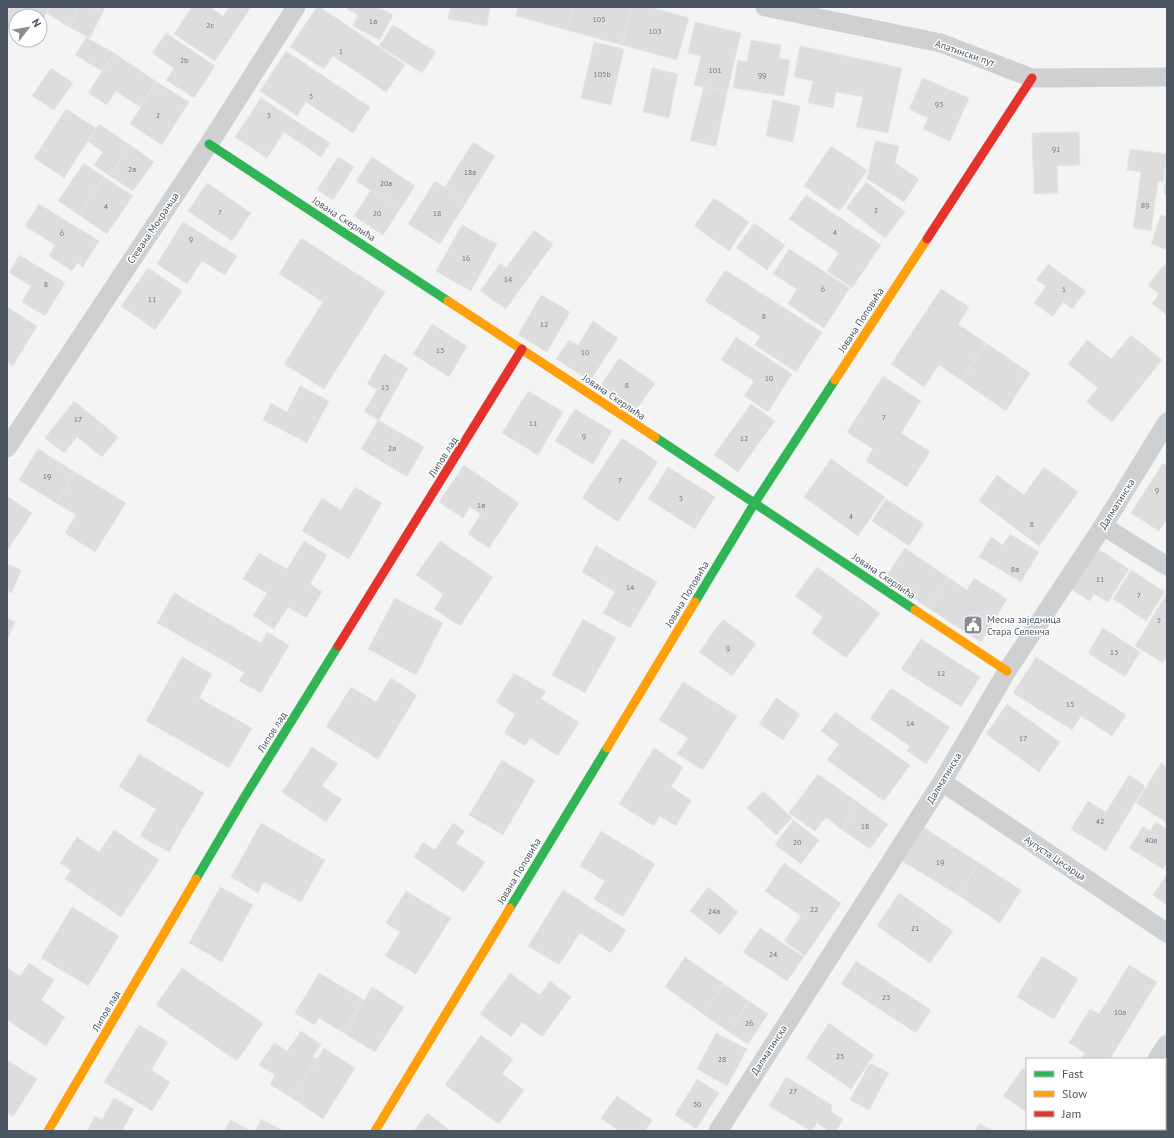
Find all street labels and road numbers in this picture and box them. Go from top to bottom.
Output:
street label: Апатински пут [933,37,997,69]
street label: Стевана Мокрањца [124,190,182,266]
street label: Јована Скерлића [309,193,378,244]
street label: Јована Поповића [835,285,887,356]
street label: Јована Скерлића [579,371,648,423]
street label: Липов лад [425,434,461,481]
street label: Далматинска [1096,476,1138,532]
street label: Јована Скерлића [849,550,918,602]
street label: Јована Поповића [662,559,712,630]
street label: Липов лад [254,709,290,756]
street label: Далматинска [924,750,964,806]
street label: Аугуста Цесарца [1022,833,1088,883]
street label: Јована Поповића [494,836,544,907]
street label: Липов лад [88,988,123,1035]
street label: Далматинска [748,1022,790,1078]

